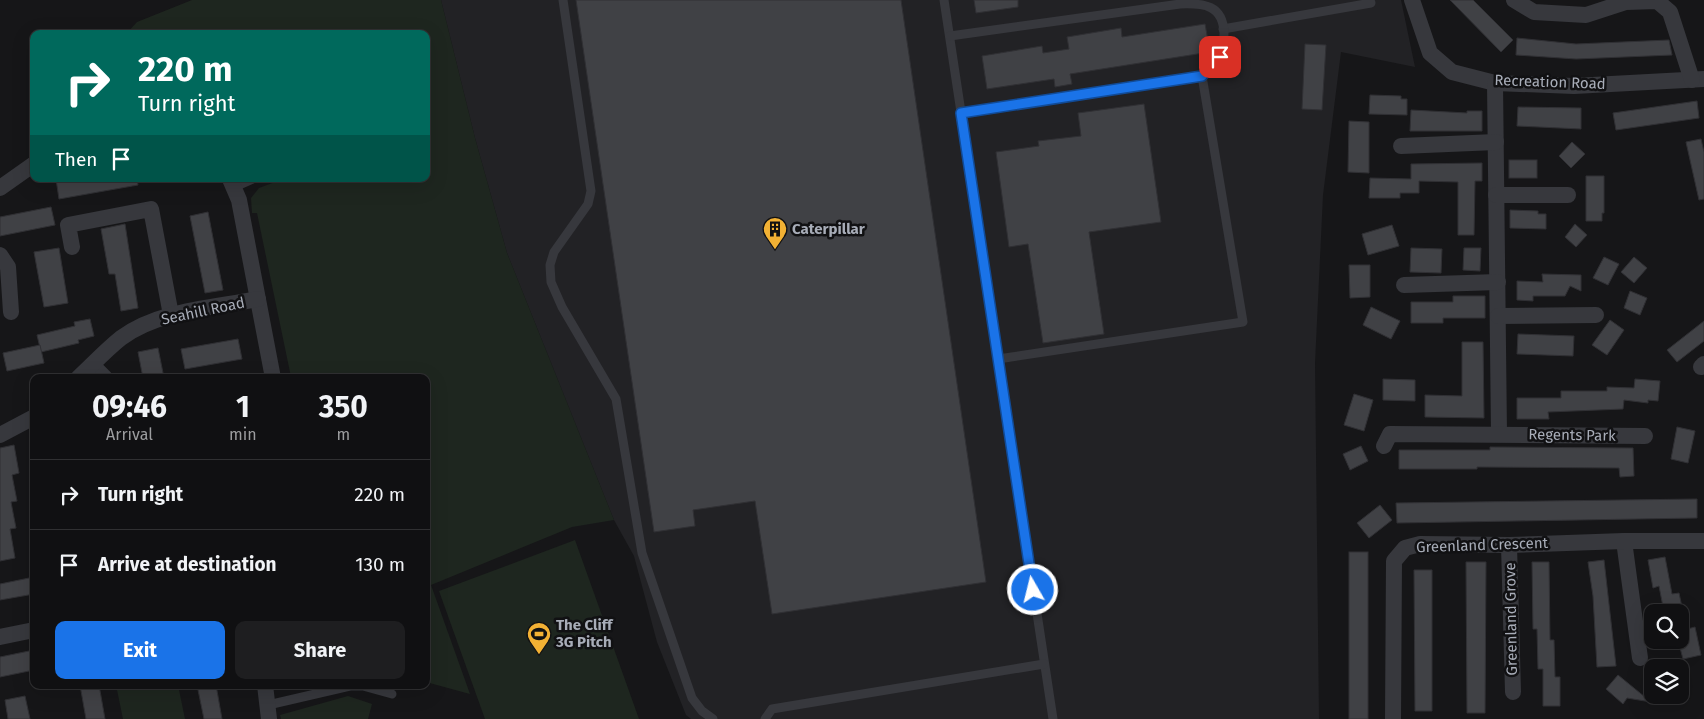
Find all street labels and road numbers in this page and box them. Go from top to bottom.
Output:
street label: Recreation Road [1494,71,1606,93]
street label: Seahill Road [160,293,246,329]
street label: Regents Park [1528,425,1616,445]
street label: Greenland Crescent [1416,534,1549,556]
street label: Greenland Grove [1501,562,1521,676]

